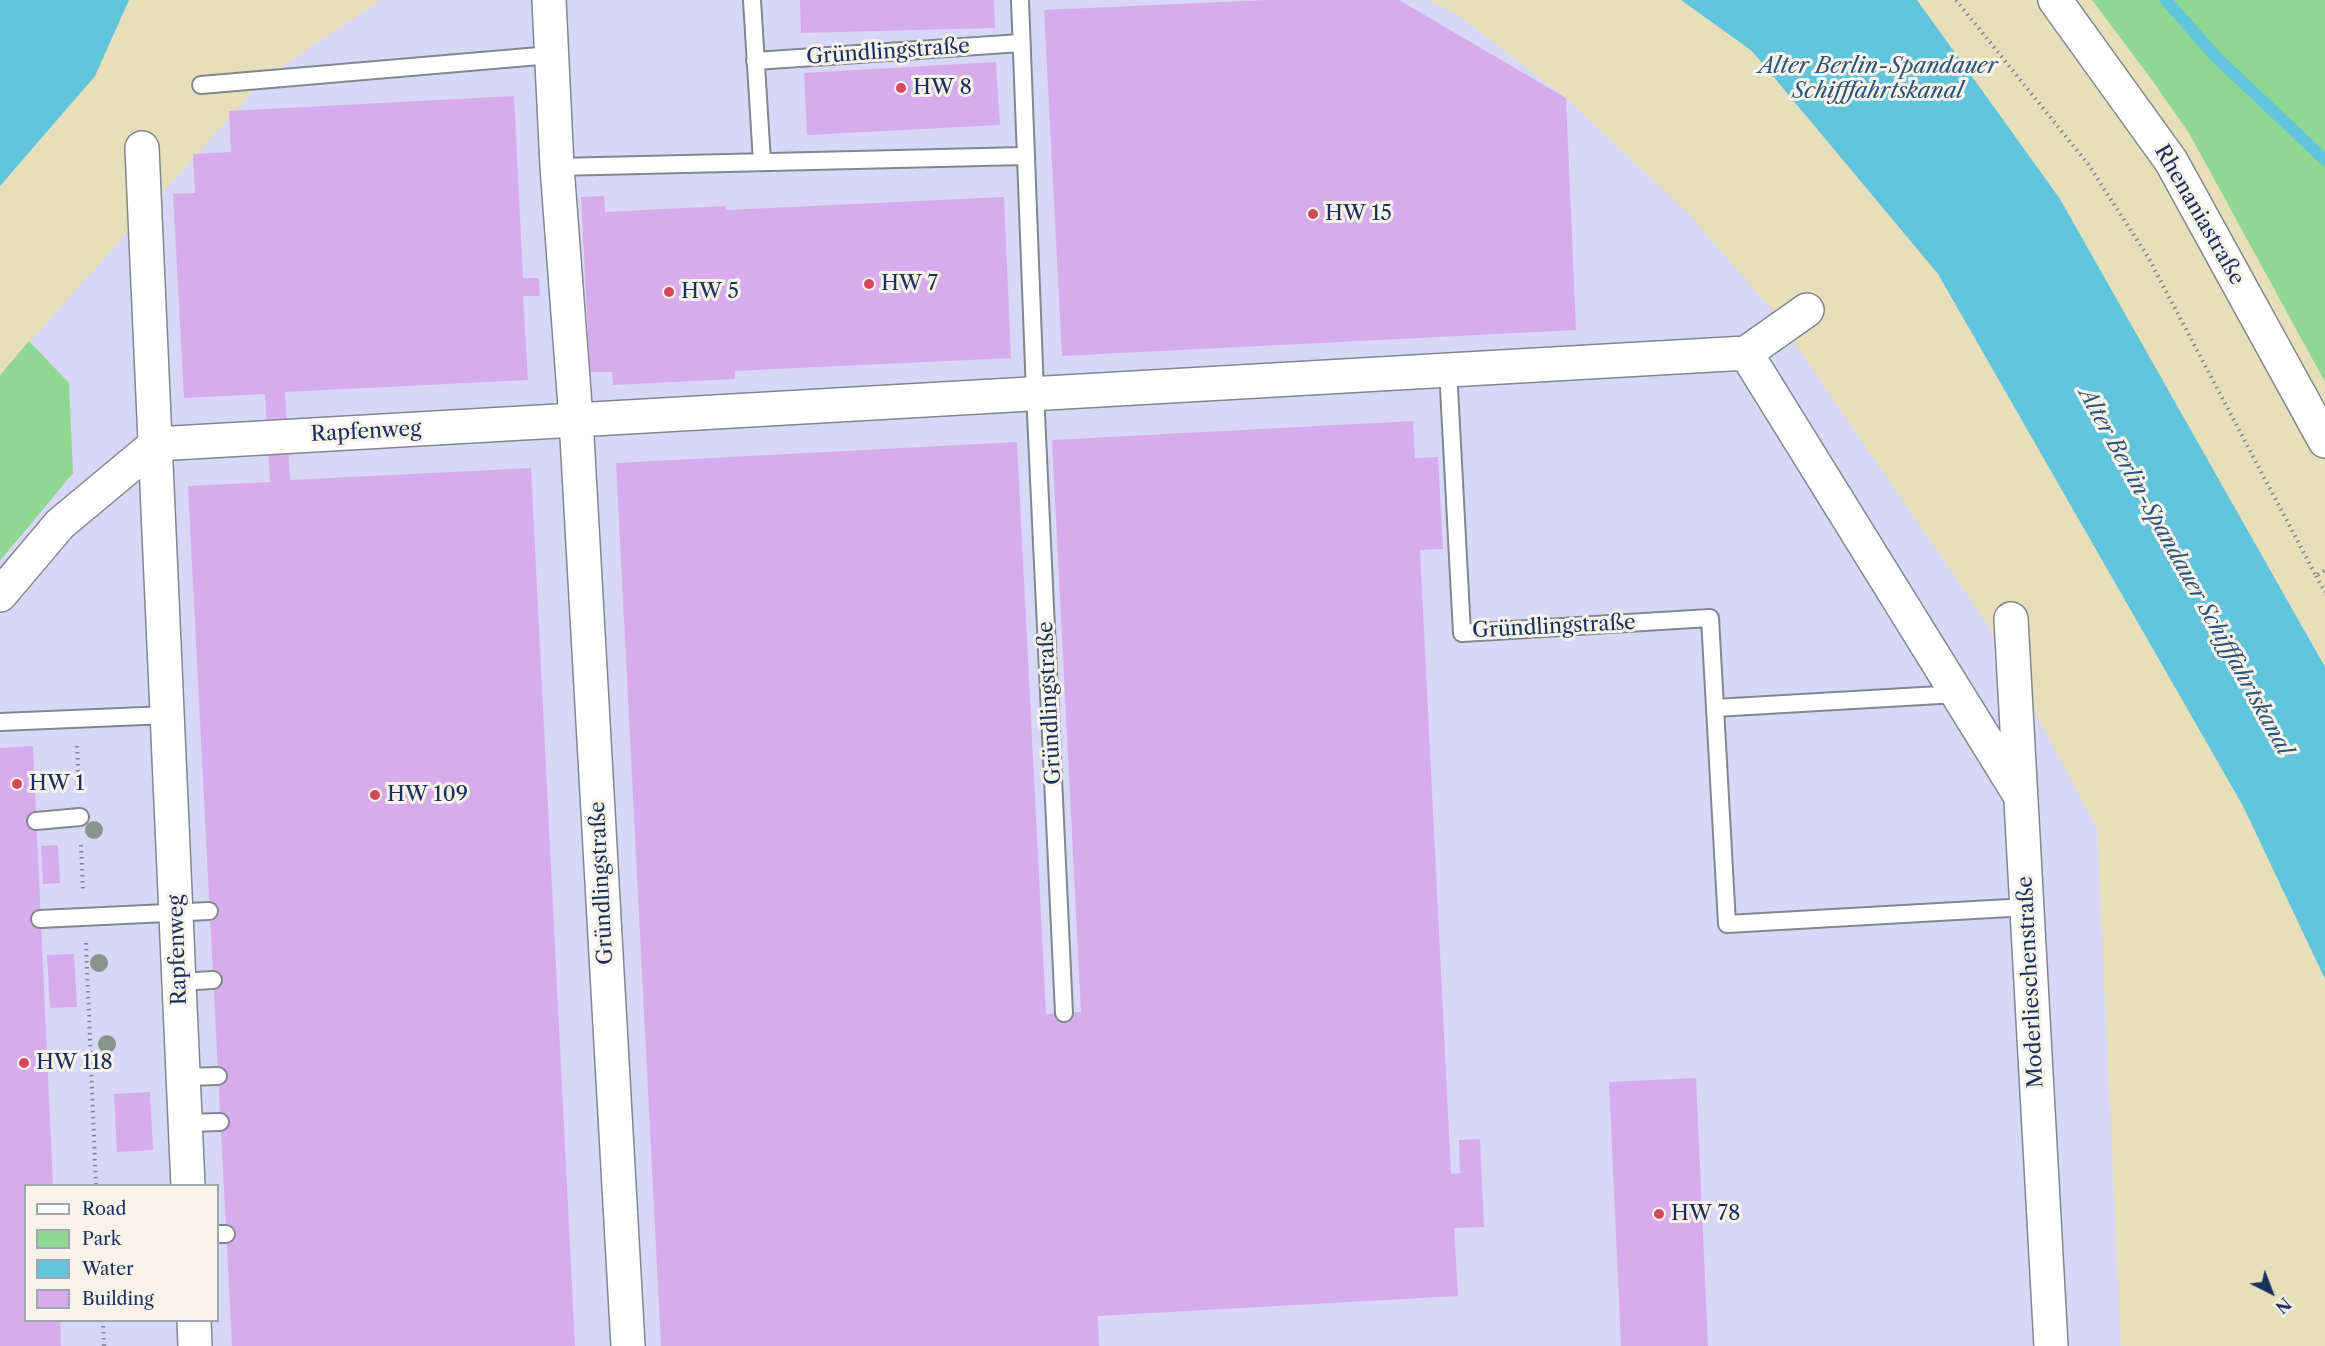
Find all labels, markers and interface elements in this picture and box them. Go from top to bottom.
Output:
street label: Gründlingstraße [805,34,971,70]
water label: Alter Berlin-Spandauer Schifffahrtskanal [1758,54,1998,106]
place label: HW 8 [913,75,972,101]
marker: HW 8 [894,81,908,95]
street label: Rhenaniastraße [2149,140,2249,290]
place label: HW 15 [1325,201,1392,227]
marker: HW 15 [1306,207,1320,221]
place label: HW 7 [881,271,938,297]
marker: HW 7 [862,277,876,291]
place label: HW 5 [681,279,739,305]
marker: HW 5 [662,285,676,299]
water label: Alter Berlin-Spandauer Schifffahrtskanal [2072,383,2298,761]
street label: Rapfenweg [310,417,422,447]
street label: Gründlingstraße [1472,610,1636,644]
street label: Gründlingstraße [1033,621,1067,785]
place label: HW 1 [29,771,84,797]
marker: HW 1 [10,777,24,791]
place label: HW 109 [387,782,468,808]
marker: HW 109 [368,788,382,802]
street label: Gründlingstraße [585,801,619,965]
street label: Moderlieschenstraße [2013,875,2049,1089]
street label: Rapfenweg [163,894,193,1006]
place label: HW 118 [36,1050,113,1076]
marker: HW 118 [17,1056,31,1070]
legend [24,1184,219,1322]
text: Road [82,1198,127,1220]
place label: HW 78 [1671,1201,1740,1227]
marker: HW 78 [1652,1207,1666,1221]
text: Park [82,1228,121,1250]
text: Water [82,1258,134,1280]
north arrow [2241,1262,2301,1322]
text: Building [82,1288,154,1310]
text: N [2271,1293,2295,1317]

